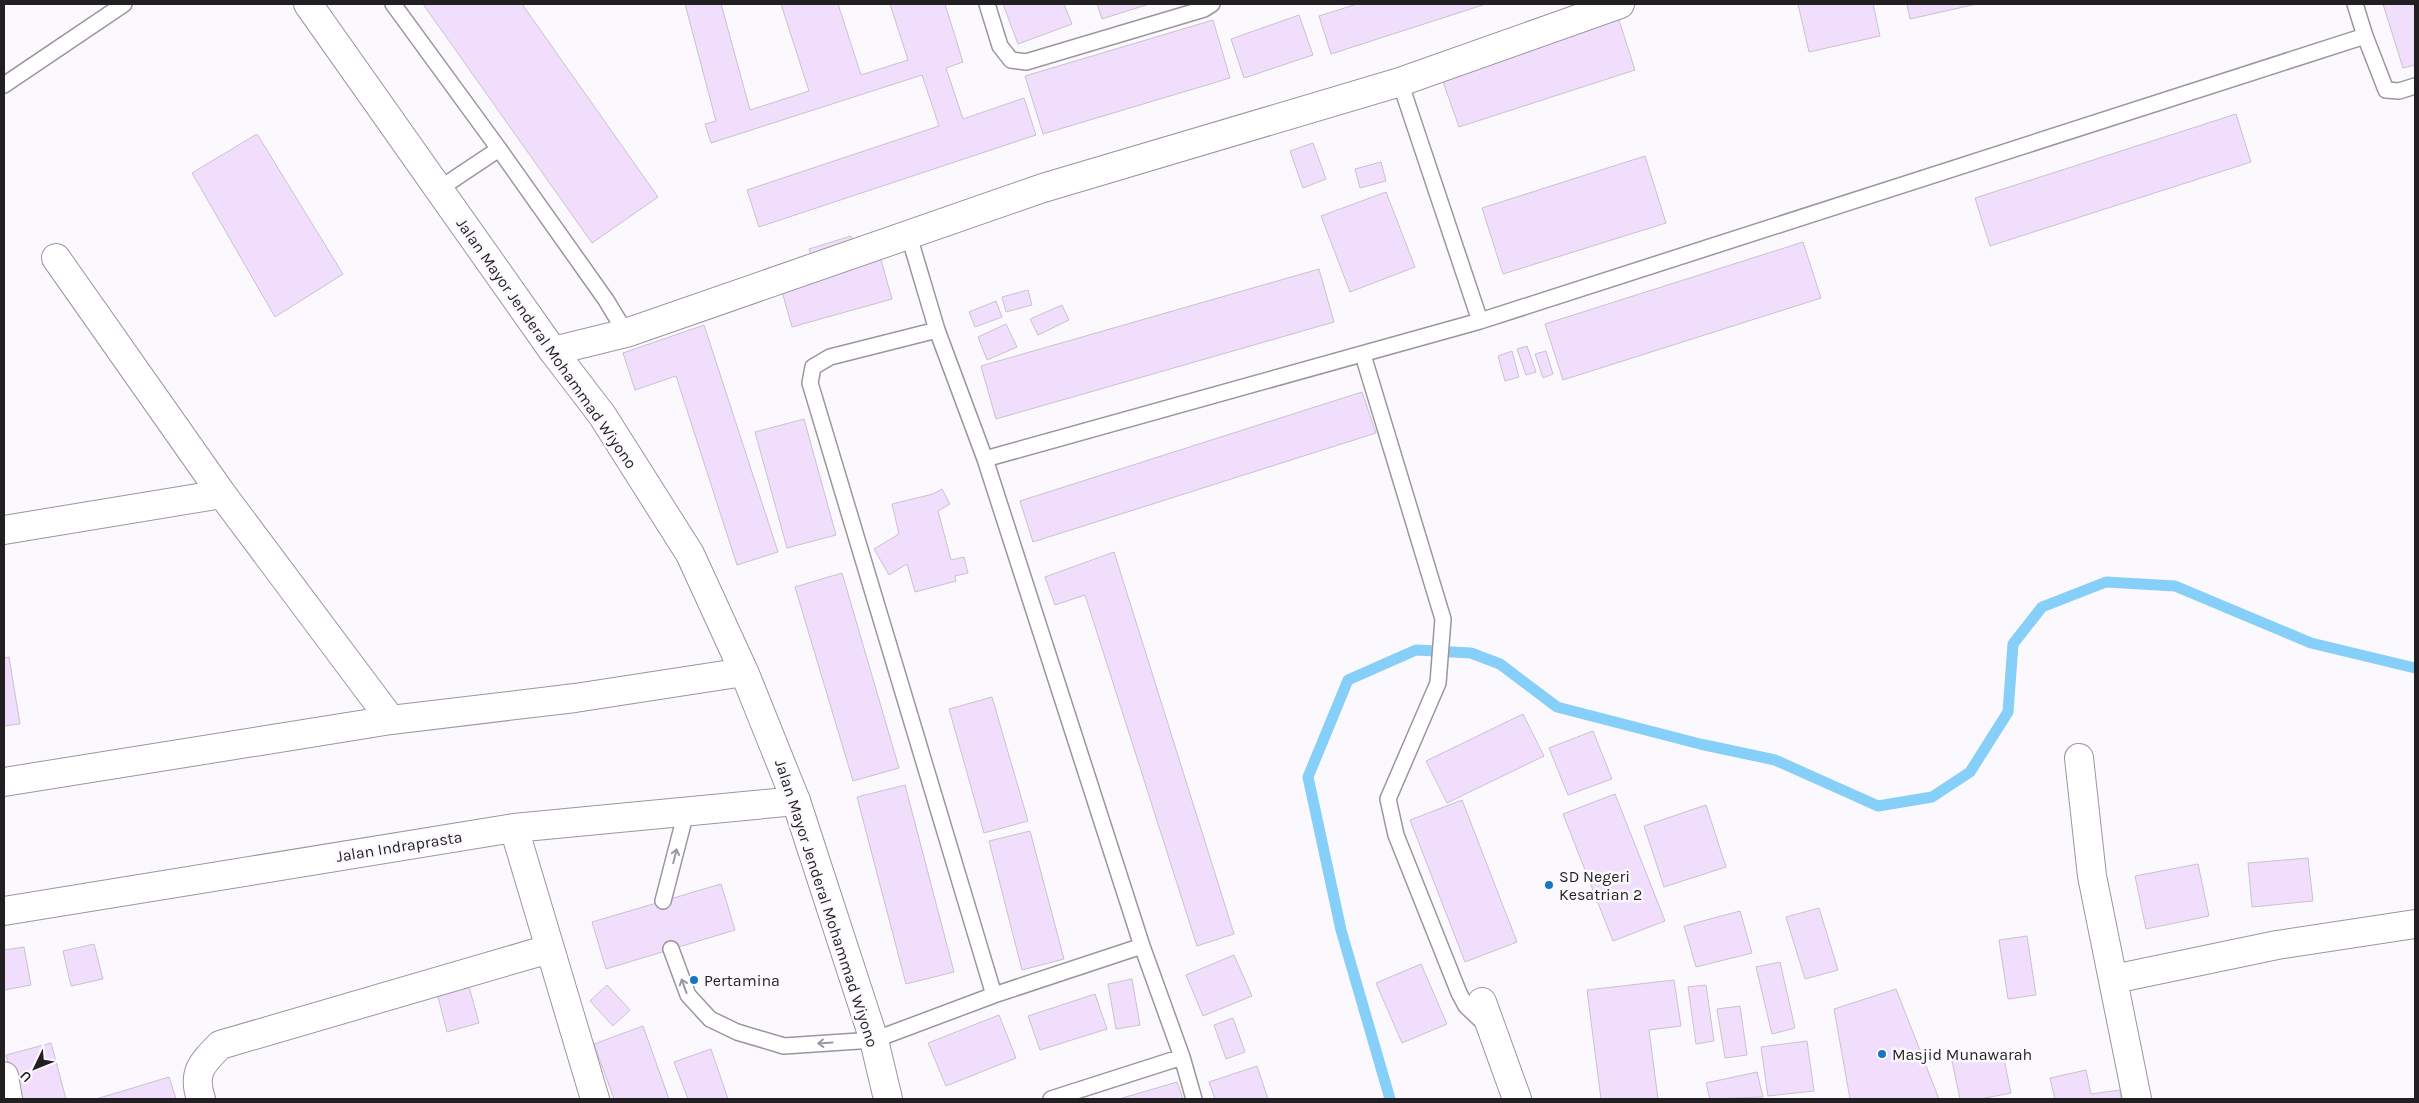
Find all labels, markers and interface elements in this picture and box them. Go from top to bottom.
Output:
street label: Jalan Mayor Jenderal Mohammad Wiyono [452,214,641,472]
street label: Jalan Mayor Jenderal Mohammad Wiyono [771,757,882,1049]
street label: Jalan Indraprasta [335,827,463,866]
one-way arrow [671,849,680,865]
place label: SD Negeri Kesatrian 2 [1559,867,1642,904]
marker: SD Negeri Kesatrian 2 [1543,879,1555,891]
place label: Pertamina [704,971,780,990]
marker: Pertamina [688,974,700,986]
one-way arrow [679,978,689,994]
one-way arrow [817,1039,833,1048]
north arrow [10,1043,60,1093]
place label: Masjid Munawarah [1892,1045,2032,1064]
marker: Masjid Munawarah [1876,1048,1888,1060]
text: U [16,1067,35,1086]

